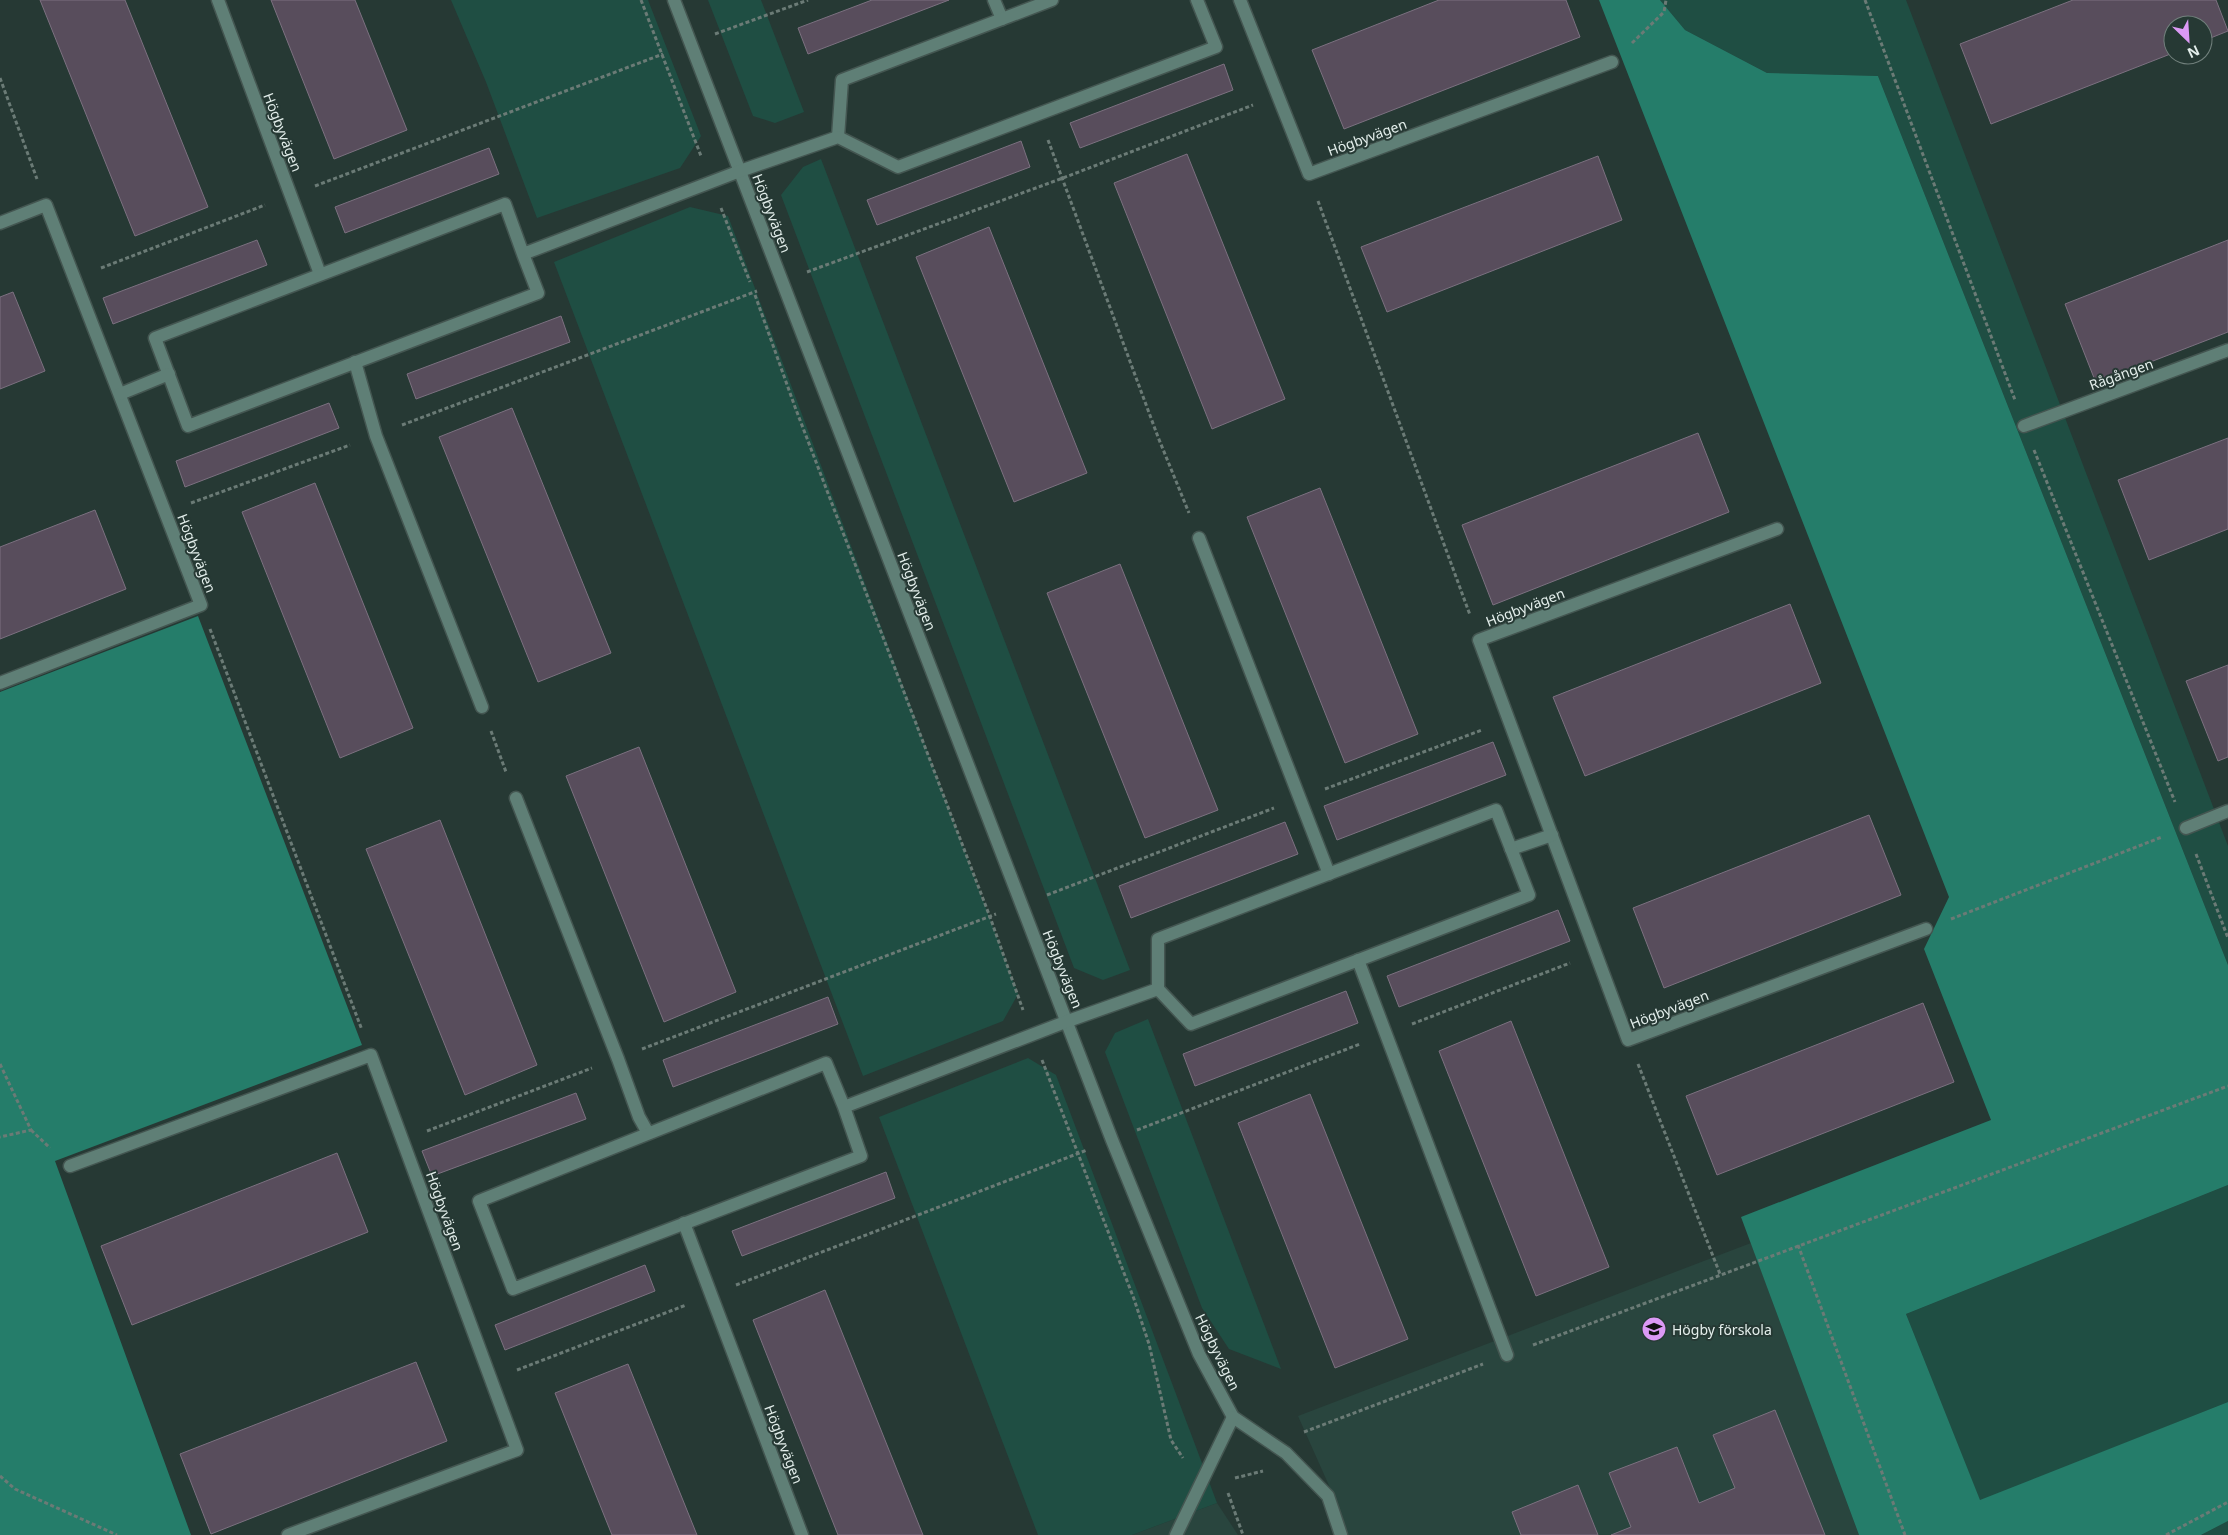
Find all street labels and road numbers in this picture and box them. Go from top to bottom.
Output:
street label: Högbyvägen [259,90,307,174]
street label: Högbyvägen [1325,114,1409,160]
street label: Högbyvägen [748,171,796,255]
street label: Rågången [2086,354,2156,394]
street label: Högbyvägen [173,511,221,595]
street label: Högbyvägen [893,549,941,633]
street label: Högbyvägen [1483,583,1567,631]
street label: Högbyvägen [1039,927,1087,1011]
street label: Högbyvägen [1627,985,1711,1033]
street label: Högbyvägen [422,1169,468,1253]
street label: Högbyvägen [1191,1311,1245,1393]
street label: Högbyvägen [760,1402,808,1486]

